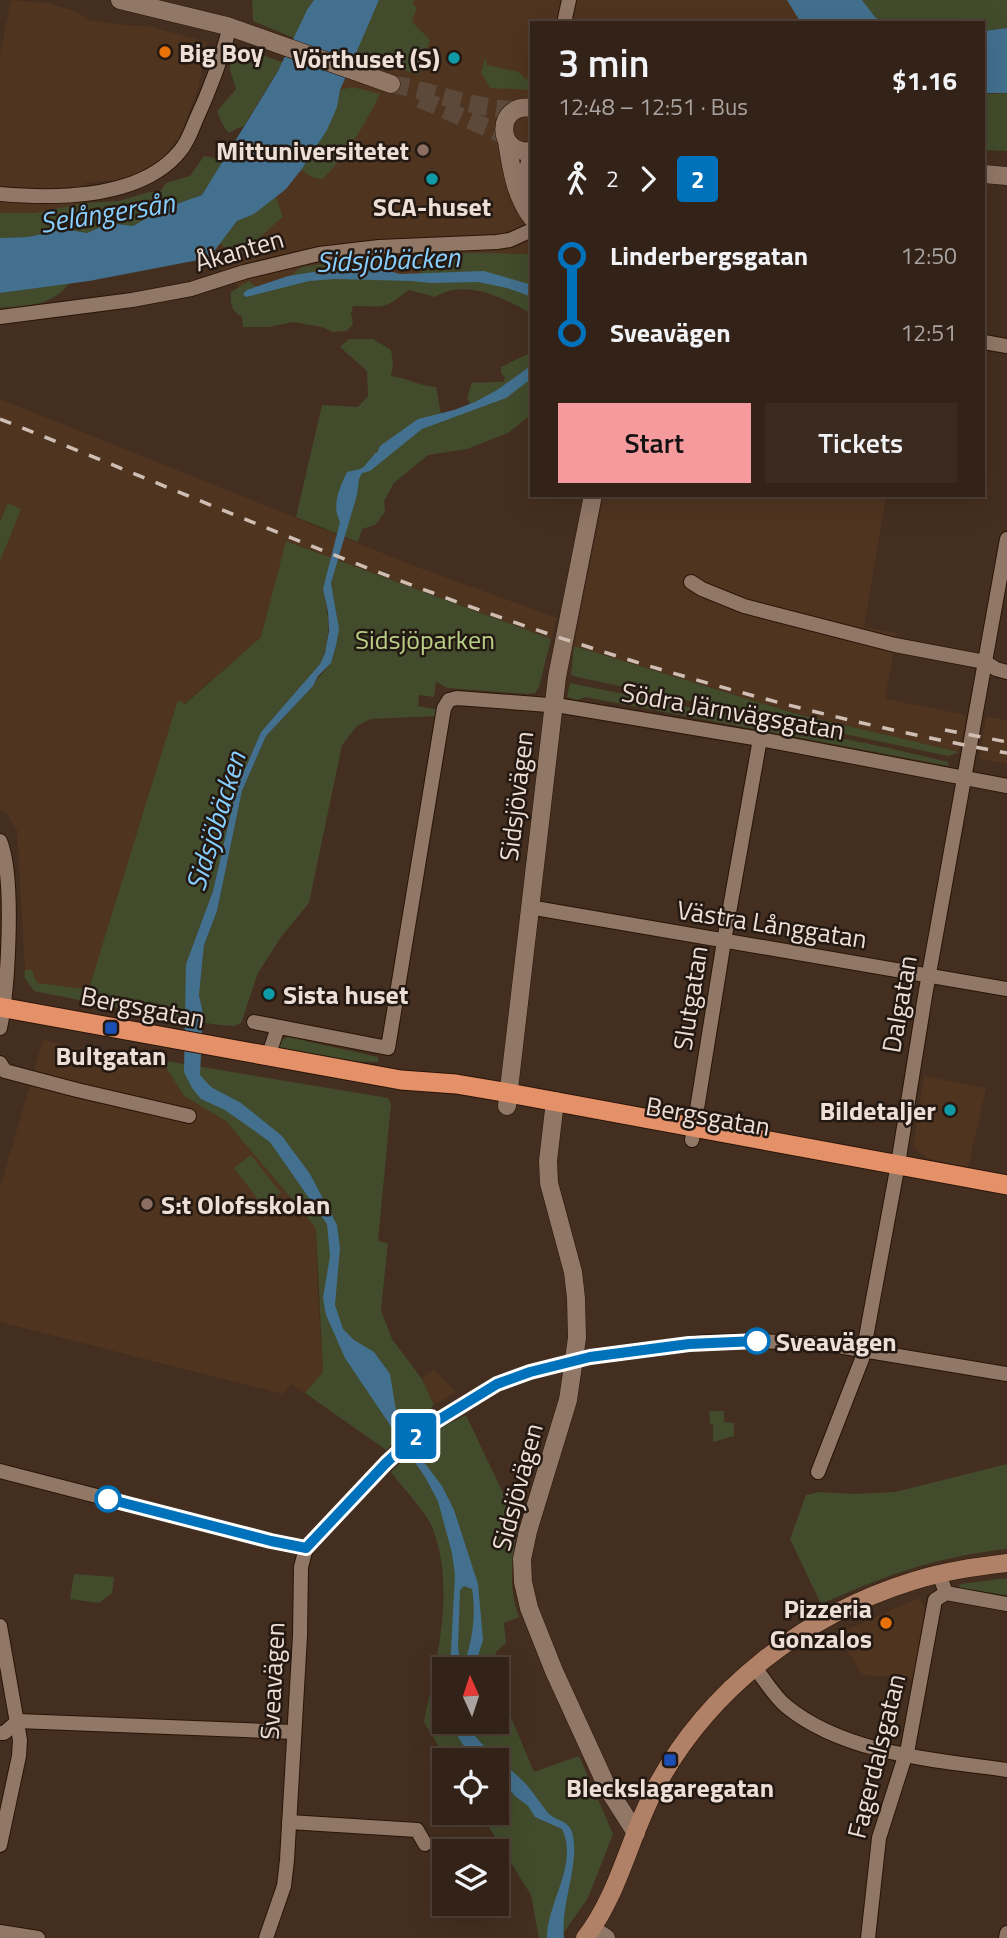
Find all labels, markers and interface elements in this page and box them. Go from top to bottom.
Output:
place label: Big Boy [179,33,264,72]
text: 3 min [558,34,649,92]
place label: Vörthuset (S) [292,39,440,78]
marker: Big Boy [157,44,173,60]
marker: Vörthuset (S) [446,50,462,66]
text: $1.16 [892,61,957,100]
text: 12:48 – 12:51 · Bus [558,89,748,124]
place label: Mittuniversitetet [216,131,409,170]
marker: Mittuniversitetet [415,142,431,158]
icon: walk [558,160,596,198]
icon: forward [629,160,667,198]
text: 2 [606,161,619,196]
text: 2 [691,161,704,197]
marker: SCA-huset [424,171,440,187]
water label: Selångersån [37,180,178,244]
place label: SCA-huset [373,187,491,226]
street label: Åkanten [190,219,288,281]
water label: Sidsjöbäcken [315,235,462,283]
text: Linderbergsgatan [610,236,808,275]
text: 12:50 [900,238,957,273]
text: Sveavägen [610,313,731,352]
text: 12:51 [900,315,957,350]
button: Start [558,403,751,483]
button: Tickets [765,403,957,483]
park label: Sidsjöparken [355,620,495,659]
street label: Södra Järnvägsgatan [618,672,848,750]
street label: Sidsjövägen [489,729,543,863]
water label: Sidsjöbäcken [173,745,257,896]
street label: Västra Långgatan [674,890,870,958]
street label: Slutgatan [662,943,718,1053]
street label: Dalgatan [871,952,927,1056]
place label: Sista huset [283,975,408,1014]
street label: Bergsgatan [78,976,208,1038]
marker: Sista huset [261,986,277,1002]
marker: Bultgatan [103,1020,119,1036]
place label: Bultgatan [56,1036,167,1075]
street label: Bergsgatan [643,1086,773,1146]
place label: Bildetaljer [819,1091,936,1130]
marker: Bildetaljer [942,1102,958,1118]
place label: S:t Olofsskolan [161,1185,330,1224]
marker: S:t Olofsskolan [139,1196,155,1212]
place label: Sveavägen [776,1322,897,1361]
marker: Sveavägen [744,1328,770,1354]
line badge: 2 [393,1413,439,1459]
text: 2 [409,1418,423,1454]
street label: Sidsjövägen [481,1419,553,1555]
unlabelled marker [95,1486,121,1512]
place label: Pizzeria Gonzalos [770,1589,872,1658]
marker: Pizzeria Gonzalos [878,1615,894,1631]
street label: Sveavägen [249,1621,295,1741]
north arrow [432,1657,509,1734]
map controls [432,1657,509,1916]
street label: Fagerdalsgatan [837,1670,915,1842]
button: locate [432,1748,509,1825]
marker: Bleckslagaregatan [662,1752,678,1768]
place label: Bleckslagaregatan [566,1768,774,1807]
button: layers [432,1839,509,1916]

